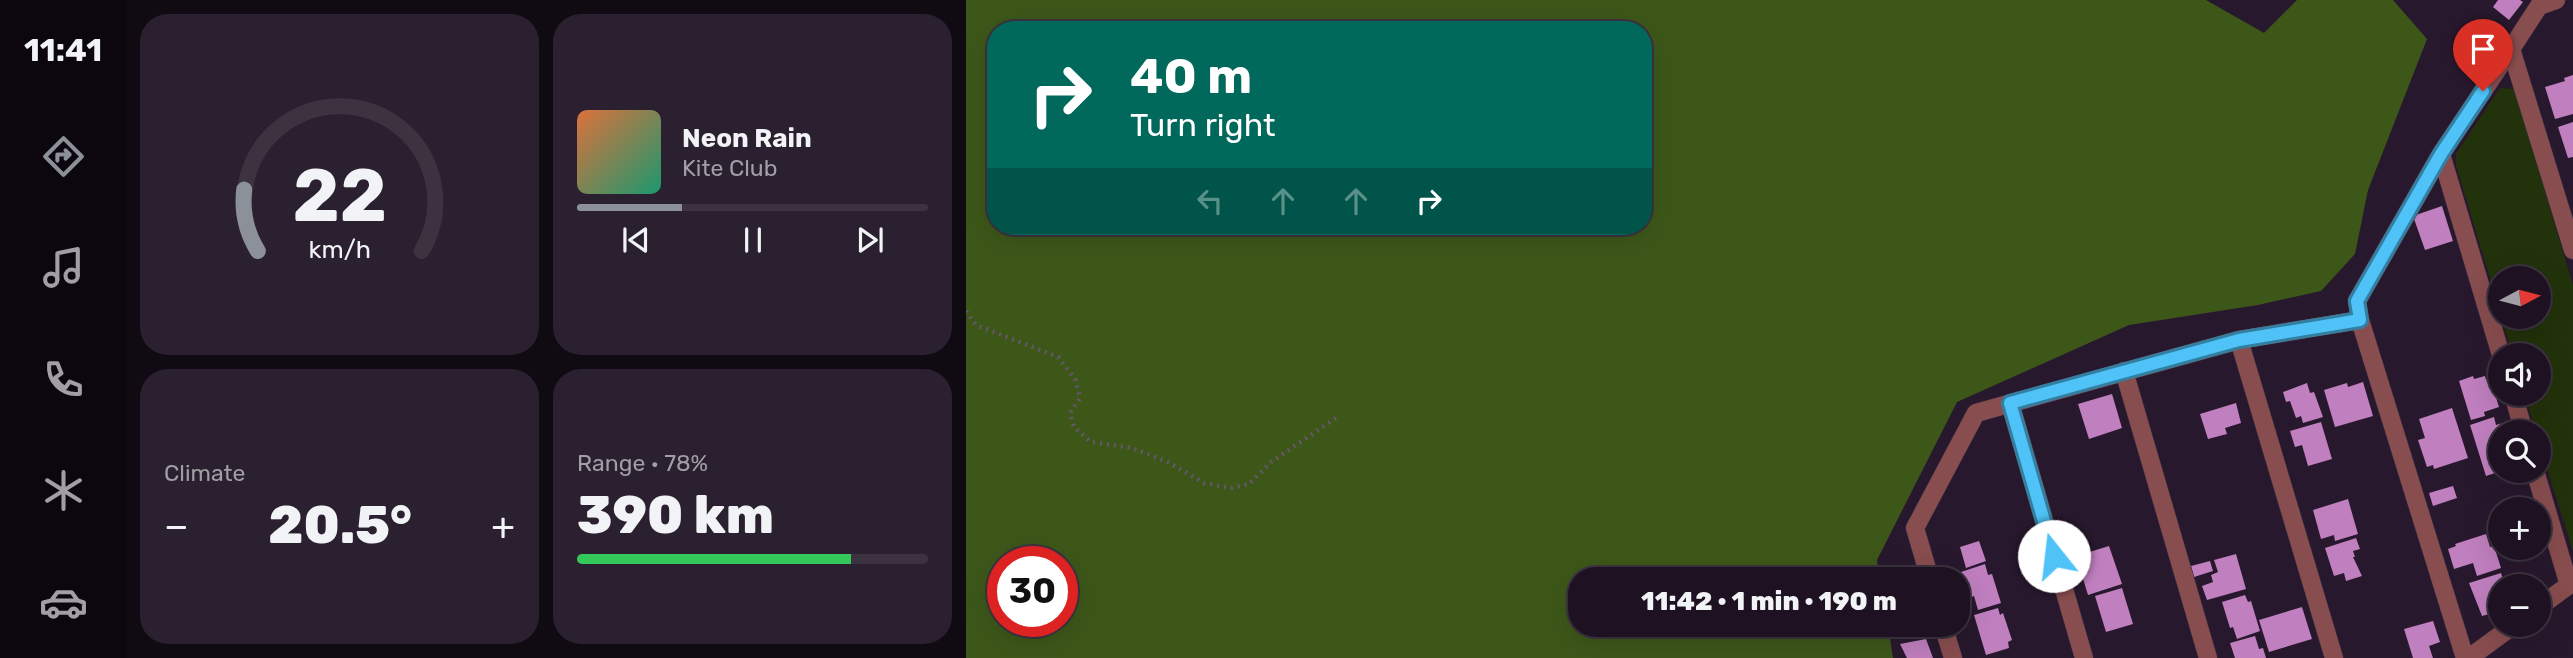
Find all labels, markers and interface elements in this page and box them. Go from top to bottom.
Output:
pin [2453,19,2513,91]
icon: arrive [2464,30,2502,68]
text: 11:41 [24,31,102,69]
text: 40 m [1130,47,1252,105]
icon: right [1015,49,1106,140]
text: Turn right [1130,106,1275,144]
text: Neon Rain [682,123,812,154]
icon: directions [39,132,88,181]
text: 22 [292,153,387,239]
text: Kite Club [682,154,777,182]
icon: left [1191,182,1229,220]
icon: ahead [1264,182,1302,220]
icon: ahead [1337,182,1375,220]
icon: right [1410,182,1448,220]
icon: previous [617,221,655,259]
icon: pause [734,221,772,259]
icon: next [851,221,889,259]
text: km/h [308,235,371,264]
icon: music [39,243,88,292]
north arrow [2488,266,2552,329]
map controls [2488,266,2551,637]
button: sound [2488,343,2551,406]
icon: phone [39,355,88,404]
button: search [2488,420,2551,483]
text: Range · 78% [577,449,708,477]
text: Climate [164,459,245,487]
icon: climate [39,466,88,515]
text: 390 km [577,484,774,546]
text: 20.5° [268,494,412,556]
button: + [2488,497,2551,560]
text: − [164,503,189,549]
text: + [491,503,515,549]
position arrow [2017,519,2091,593]
speed limit sign: 30 [987,546,1078,637]
button: − [2488,574,2551,637]
icon: car [39,578,88,627]
text: 11:42 · 1 min · 190 m [1641,586,1897,617]

